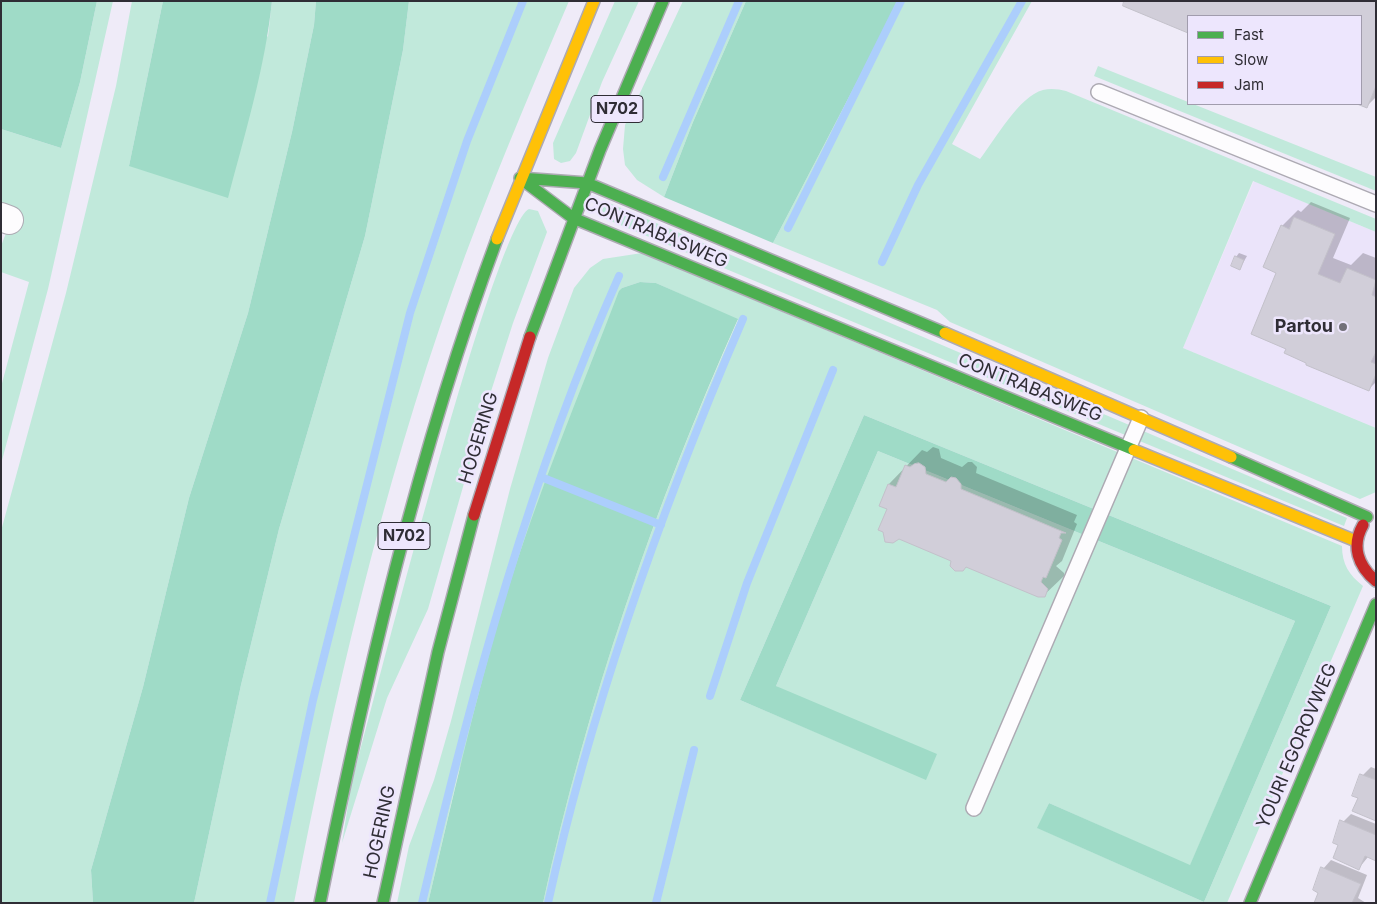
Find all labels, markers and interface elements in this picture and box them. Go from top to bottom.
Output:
legend [1187,15,1362,105]
text: Fast [1234,25,1264,44]
text: Slow [1234,50,1268,69]
text: Jam [1234,75,1264,94]
road number: N702 [591,96,643,122]
street label: CONTRABASWEG [581,193,731,273]
place label: Partou [1275,316,1333,338]
marker: Partou [1337,321,1349,333]
street label: CONTRABASWEG [955,349,1105,427]
street label: HOGERING [455,390,503,486]
road number: N702 [378,522,430,550]
street label: YOURI EGOROVWEG [1252,660,1342,832]
street label: HOGERING [360,783,400,881]

